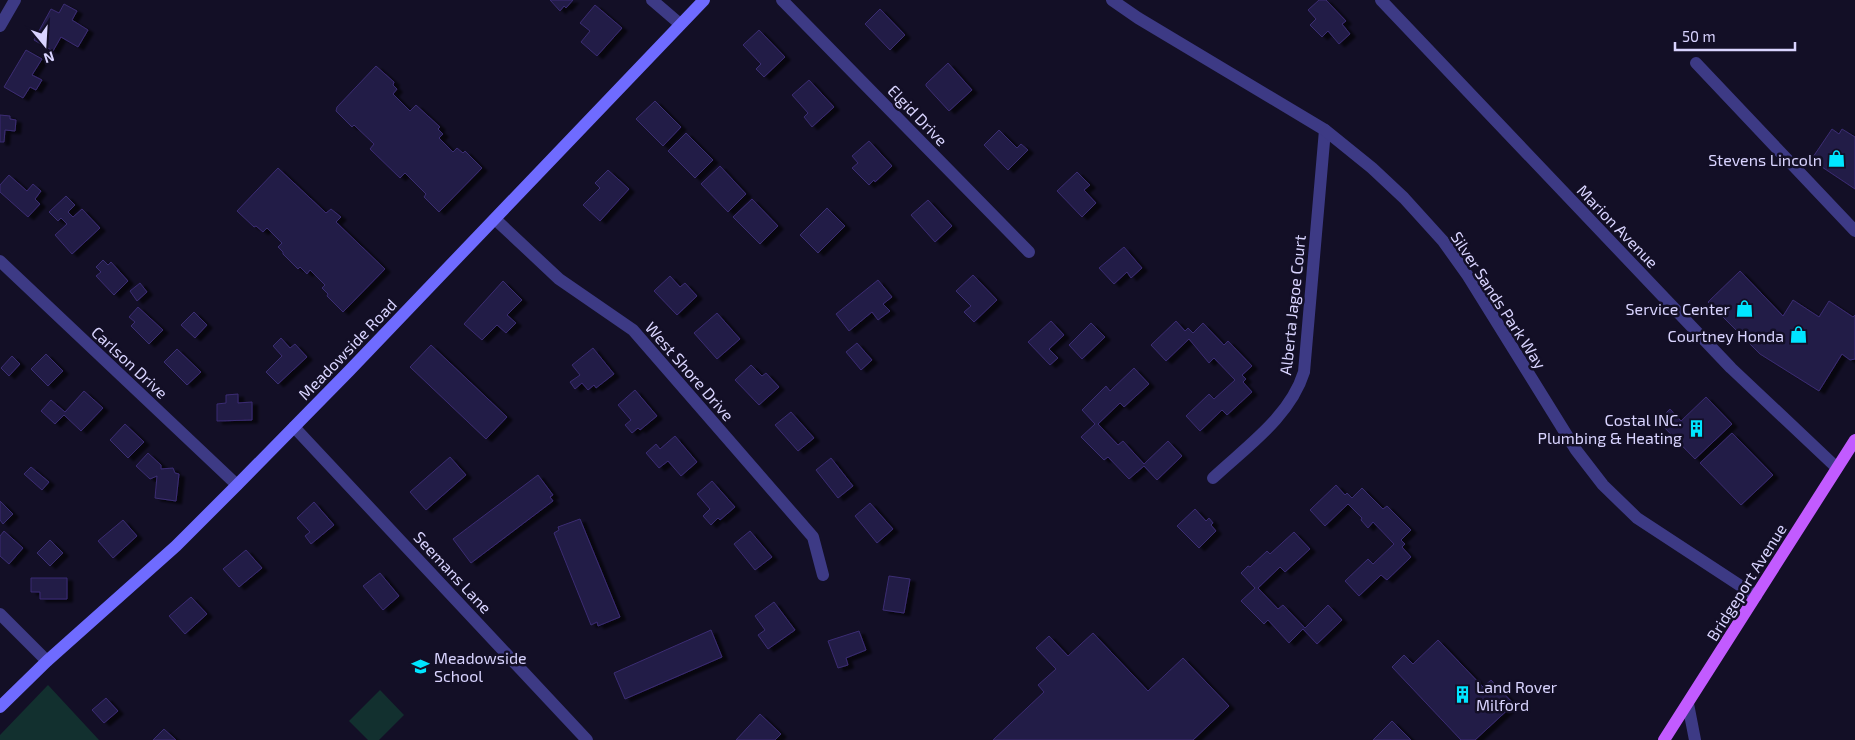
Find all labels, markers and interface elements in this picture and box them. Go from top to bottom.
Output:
north arrow [20,20,70,70]
scale bar [1675,20,1795,52]
text: 50 m [1682,27,1716,45]
text: N [42,48,57,67]
street label: Elgid Drive [884,81,952,149]
shop icon: Stevens Lincoln [1826,149,1846,169]
place label: Stevens Lincoln [1708,150,1822,169]
street label: Marion Avenue [1574,180,1662,272]
street label: Silver Sands Park Way [1447,228,1551,373]
street label: Alberta Jagoe Court [1275,234,1309,376]
street label: Meadowside Road [294,295,400,403]
shop icon: Service Center [1734,298,1754,318]
place label: Service Center [1626,299,1731,318]
street label: West Shore Drive [642,318,738,424]
street label: Carlson Drive [88,322,172,402]
shop icon: Courtney Honda [1788,325,1808,345]
place label: Courtney Honda [1668,326,1784,345]
place label: Costal INC. Plumbing & Heating [1538,410,1682,447]
building icon: Costal INC. Plumbing & Heating [1686,418,1706,438]
street label: Bridgeport Avenue [1702,520,1790,644]
street label: Seemans Lane [410,527,496,617]
place label: Meadowside School [434,648,527,685]
school or university icon: Meadowside School [410,656,430,676]
place label: Land Rover Milford [1476,677,1558,714]
building icon: Land Rover Milford [1452,685,1472,705]

